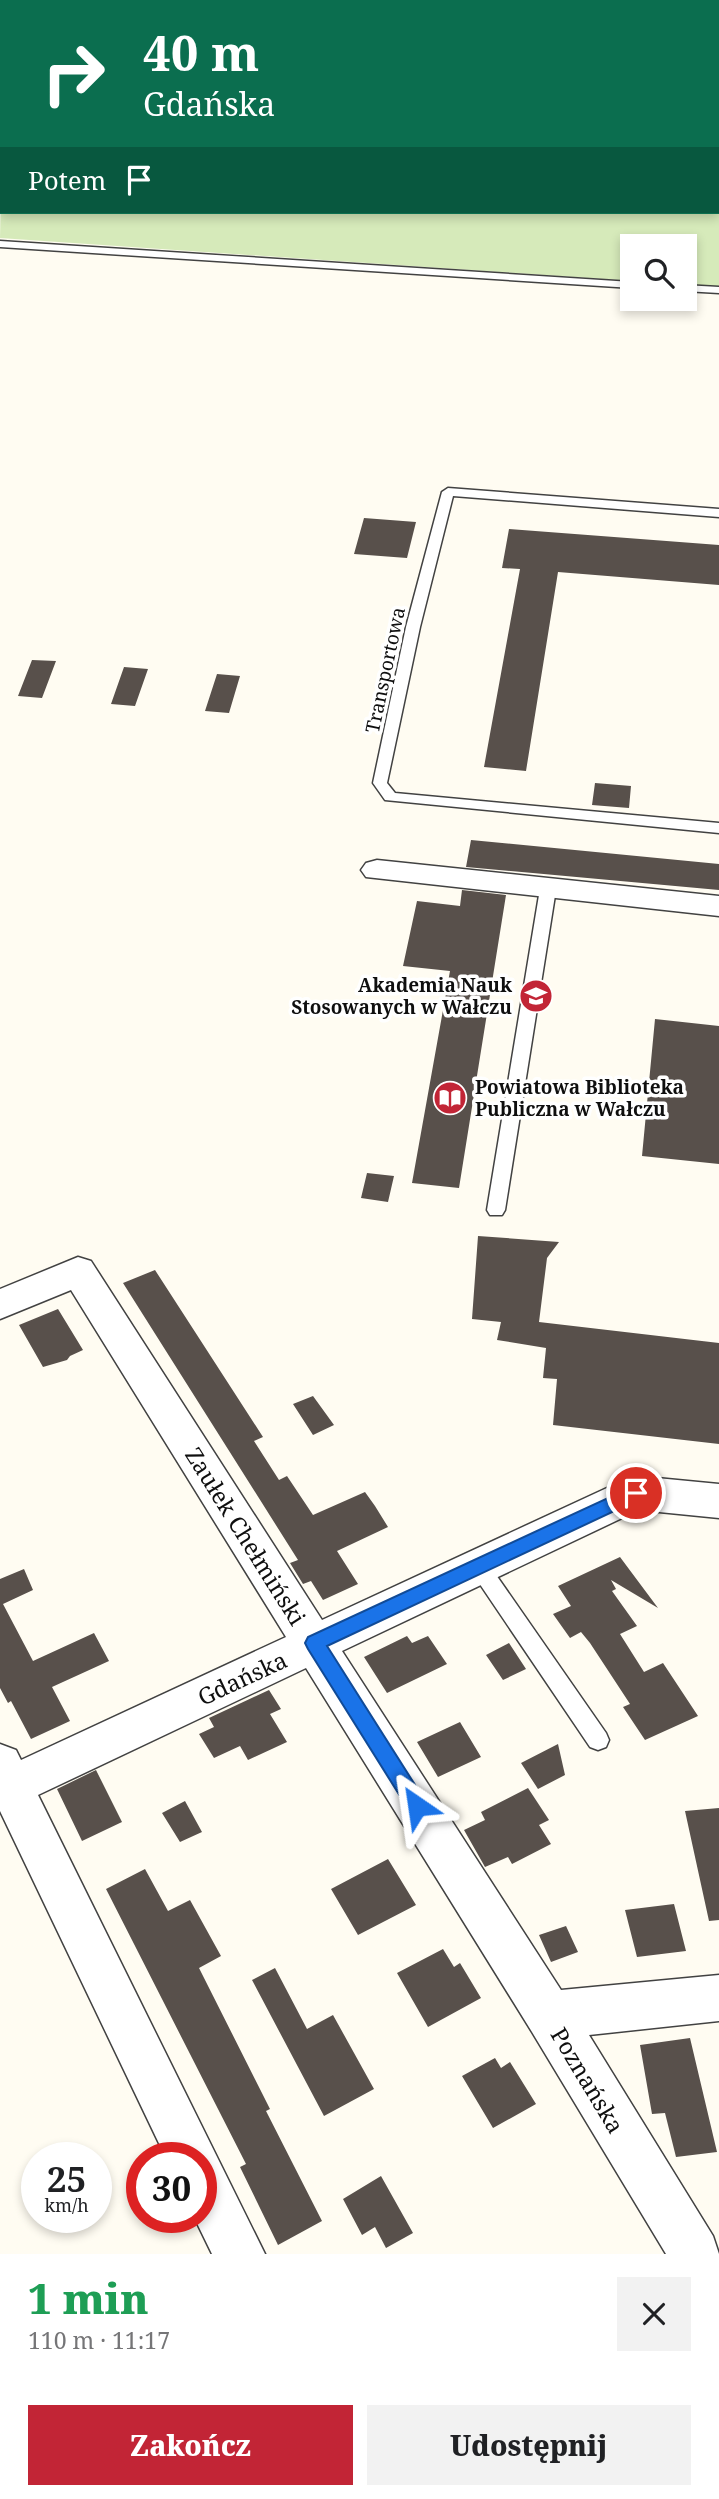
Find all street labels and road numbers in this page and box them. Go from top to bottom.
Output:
street label: Transportowa [359,605,411,735]
street label: Zaułek Chełmiński [178,1441,314,1632]
street label: Gdańska [192,1643,292,1713]
street label: Poznańska [544,2021,632,2139]

